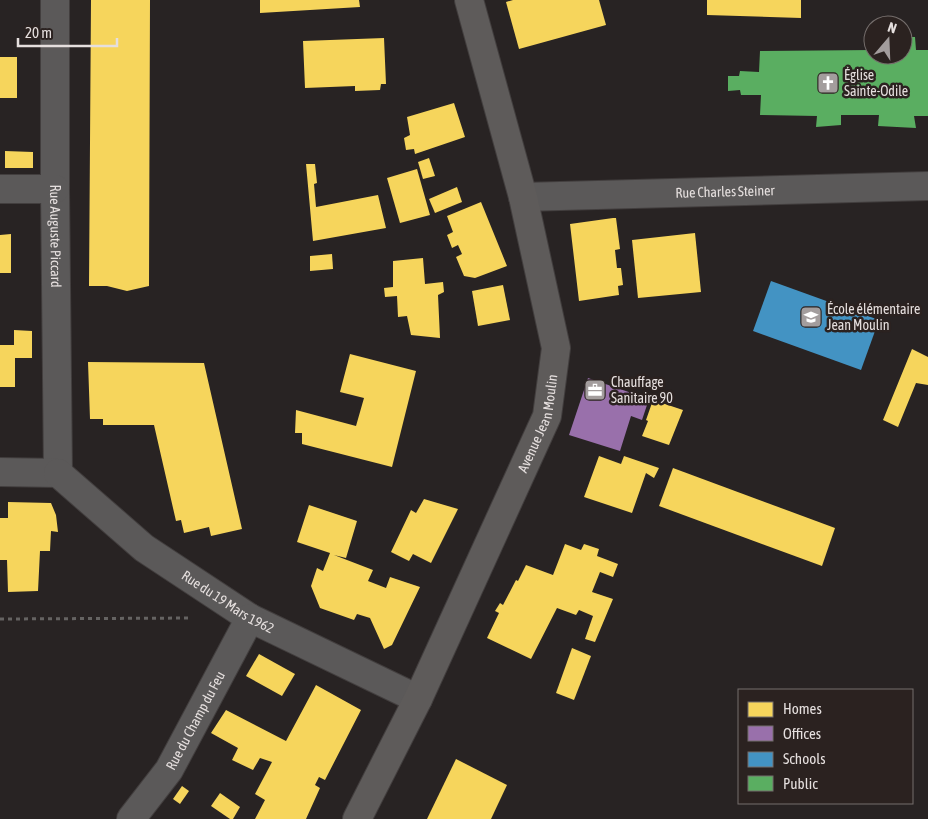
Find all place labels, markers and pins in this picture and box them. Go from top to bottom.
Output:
place label: Église Sainte-Odile [844,67,908,99]
church icon: Église Sainte-Odile [816,71,840,95]
place label: École élémentaire Jean Moulin [827,301,920,333]
school or university icon: École élémentaire Jean Moulin [799,305,823,329]
place label: Chauffage Sanitaire 90 [611,374,673,406]
office icon: Chauffage Sanitaire 90 [583,378,607,402]

